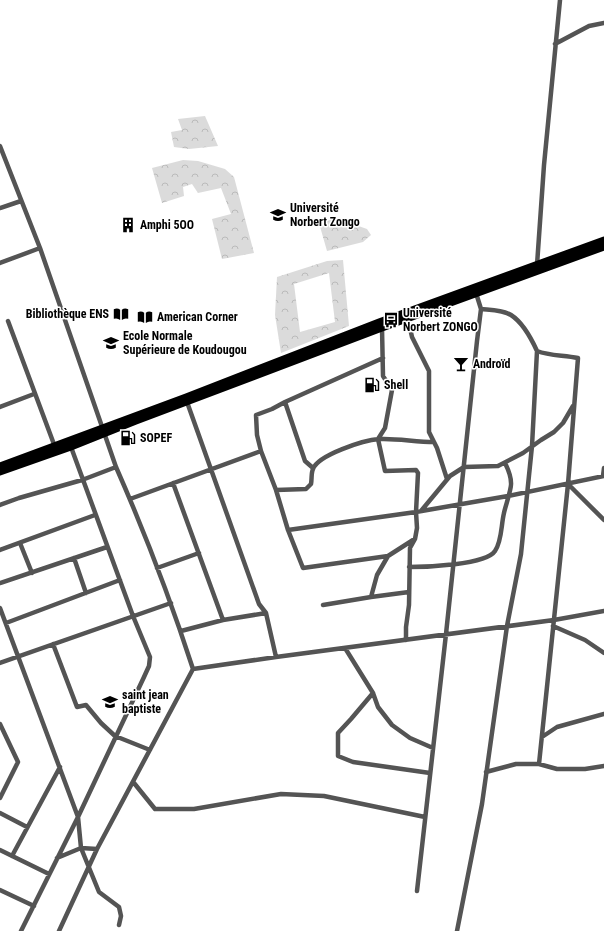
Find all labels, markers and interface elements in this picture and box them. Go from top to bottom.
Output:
place label: Université Norbert Zongo [290,201,360,229]
school or university icon: Université Norbert Zongo [269,206,287,224]
building icon: Amphi 5OO [119,216,137,234]
place label: Amphi 5OO [140,218,194,232]
library icon: Bibliothèque ENS [112,305,130,323]
place label: Université Norbert ZONGO [403,306,478,334]
place label: Bibliothèque ENS [26,307,110,321]
library icon: American Corner [136,308,154,326]
place label: American Corner [157,310,238,324]
bus stop icon: Université Norbert ZONGO [382,311,400,329]
place label: Ecole Normale Supérieure de Koudougou [123,329,247,357]
school or university icon: Ecole Normale Supérieure de Koudougou [102,334,120,352]
bar icon: Androïd [452,355,470,373]
place label: Androïd [473,357,511,371]
fuel station icon: Shell [363,376,381,394]
place label: Shell [384,378,408,392]
fuel station icon: SOPEF [119,429,137,447]
place label: SOPEF [140,431,172,445]
place label: saint jean baptiste [122,688,169,716]
school or university icon: saint jean baptiste [101,693,119,711]

